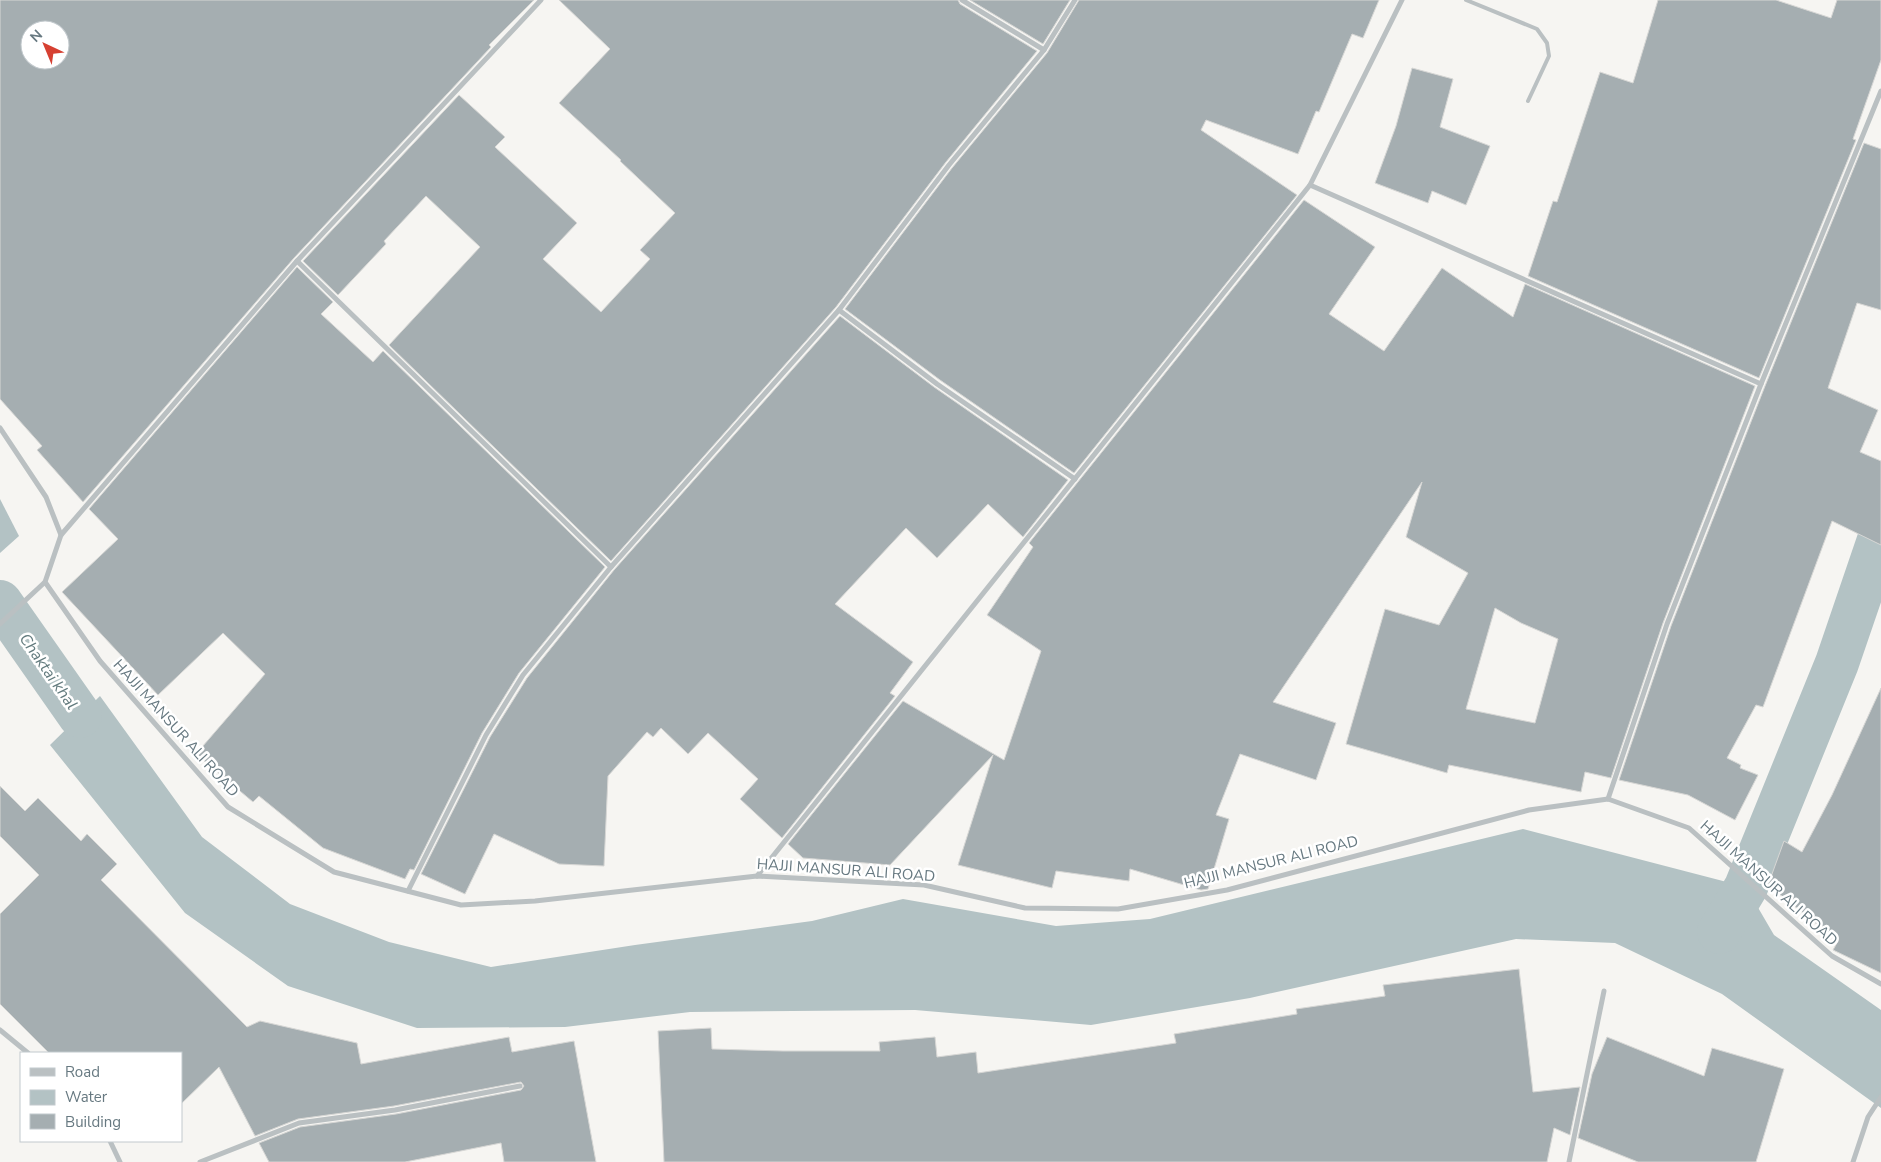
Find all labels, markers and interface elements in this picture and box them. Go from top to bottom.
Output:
north arrow [20,20,70,70]
text: N [26,26,47,46]
water label: Chaktai khal [14,629,83,714]
street label: HAJJI MANSUR ALI ROAD [109,655,243,801]
street label: HAJJI MANSUR ALI ROAD [1696,816,1842,950]
street label: HAJJI MANSUR ALI ROAD [1182,831,1360,893]
street label: HAJJI MANSUR ALI ROAD [756,854,936,886]
legend [20,1052,182,1142]
text: Road [65,1062,100,1082]
text: Water [65,1087,108,1107]
text: Building [65,1112,121,1132]

